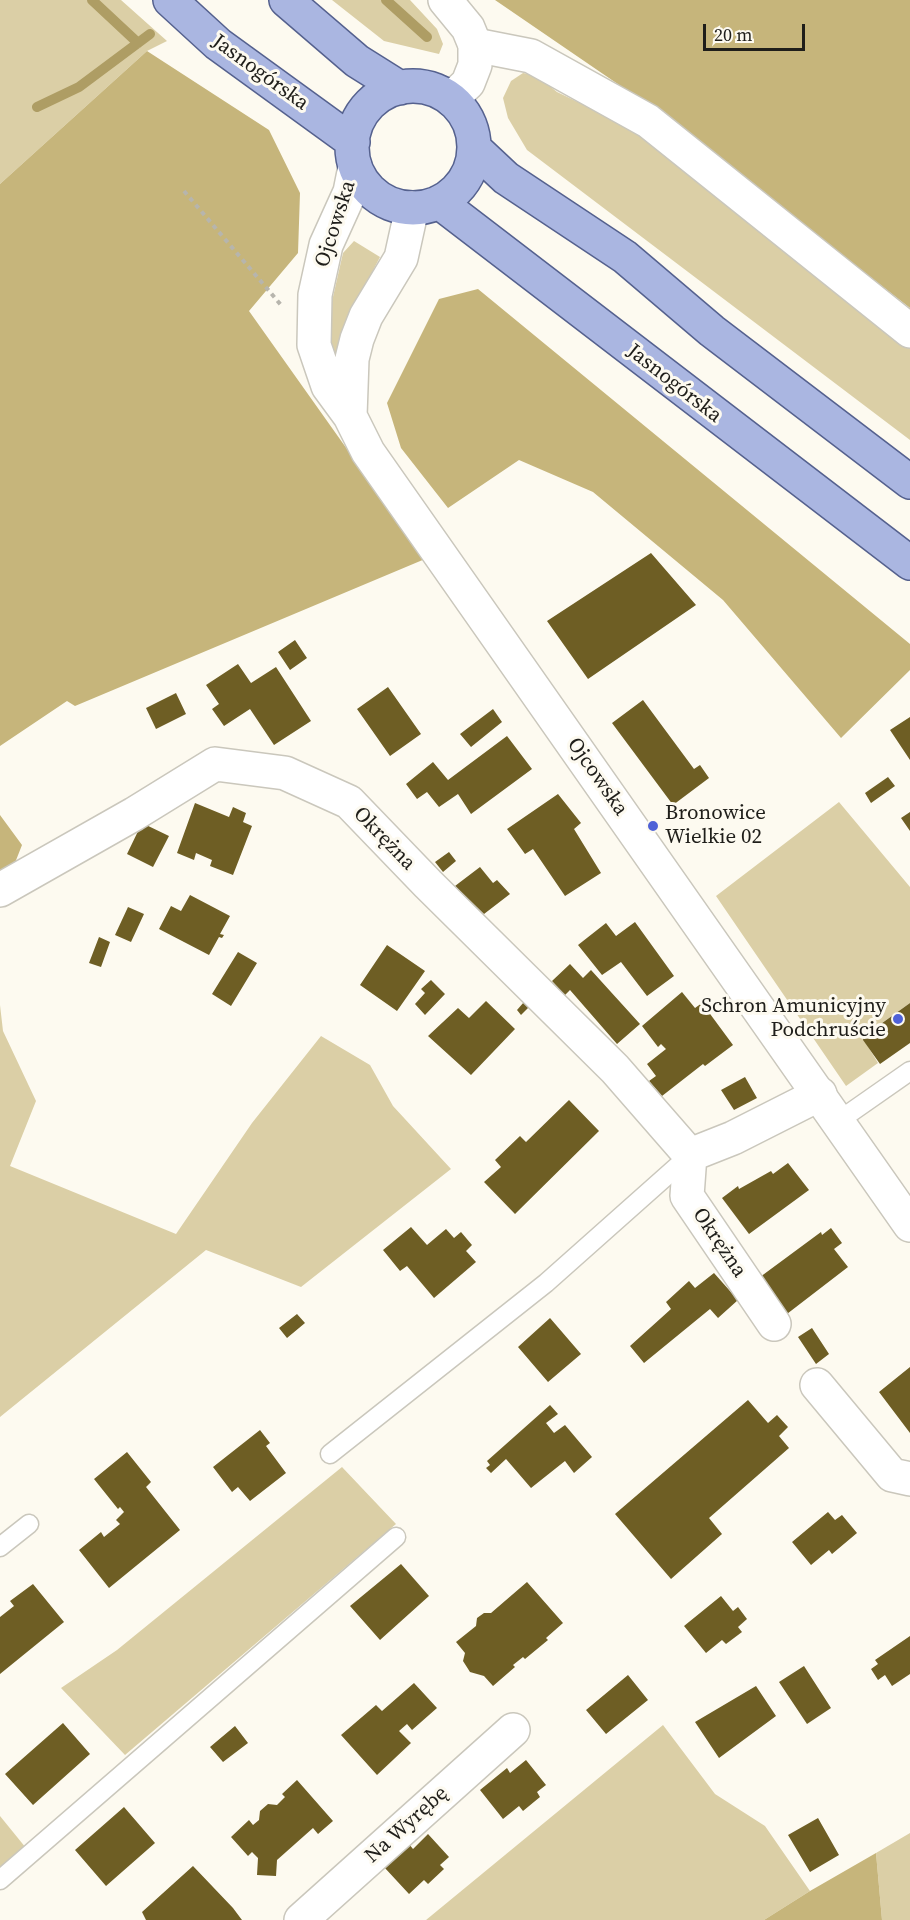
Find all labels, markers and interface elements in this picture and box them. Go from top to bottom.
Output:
scale bar [706,12,808,50]
text: 20 m [714,22,752,47]
street label: Jasnogórska [207,30,313,116]
street label: Ojcowska [310,178,362,270]
street label: Jasnogórska [622,339,726,429]
street label: Ojcowska [561,733,633,821]
place label: Bronowice Wielkie 02 [665,801,766,851]
street label: Okrężna [348,802,420,876]
marker: Bronowice Wielkie 02 [646,819,660,833]
place label: Schron Amunicyjny Podchruście [701,994,886,1044]
marker: Schron Amunicyjny Podchruście [891,1012,905,1026]
street label: Okrężna [687,1203,751,1283]
street label: Na Wyrębę [360,1781,454,1869]

